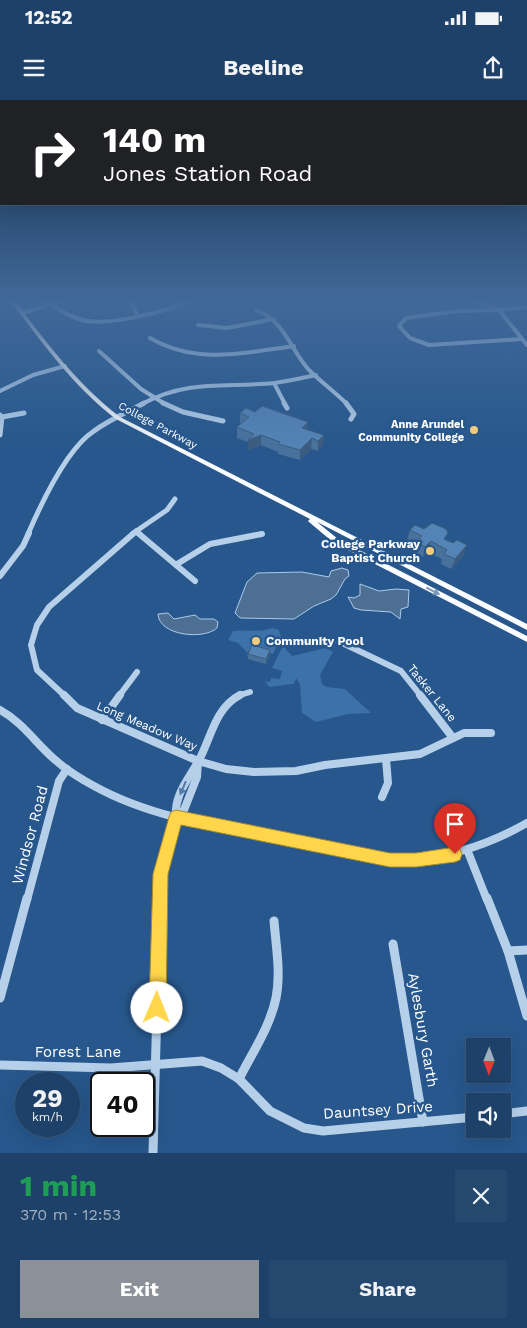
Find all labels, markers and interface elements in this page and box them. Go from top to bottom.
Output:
text: 12:52 [25,6,73,29]
icon: menu [20,54,48,82]
icon: share [479,54,507,82]
text: Beeline [223,55,304,80]
text: 140 m [103,119,206,161]
icon: right [20,120,85,185]
text: Jones Station Road [103,161,312,186]
street label: College Parkway [116,399,200,452]
place label: Anne Arundel Community College [358,418,464,444]
marker: Anne Arundel Community College [468,424,480,436]
place label: College Parkway Baptist Church [321,537,420,565]
marker: College Parkway Baptist Church [424,545,436,557]
one-way arrow [426,587,440,595]
place label: Community Pool [266,634,364,648]
marker: Community Pool [250,635,262,647]
street label: Tasker Lane [405,662,459,725]
street label: Long Meadow Way [95,699,200,754]
one-way arrow [178,781,186,795]
street label: Windsor Road [8,784,52,886]
pin [434,803,476,854]
icon: arrive [441,810,469,838]
street label: Aylesbury Garth [404,971,442,1089]
position arrow [130,981,182,1033]
north arrow [466,1038,511,1082]
map controls [466,1038,511,1138]
street label: Forest Lane [35,1043,121,1061]
speed limit sign: 40 [90,1072,155,1137]
text: 29 [32,1084,63,1113]
button: sound [466,1093,511,1138]
street label: Dauntsey Drive [322,1097,434,1123]
text: km/h [32,1110,63,1124]
text: 1 min [20,1168,97,1203]
button: close [455,1170,507,1222]
text: 370 m · 12:53 [20,1205,121,1224]
button: Exit [20,1260,259,1318]
button: Share [269,1260,507,1318]

